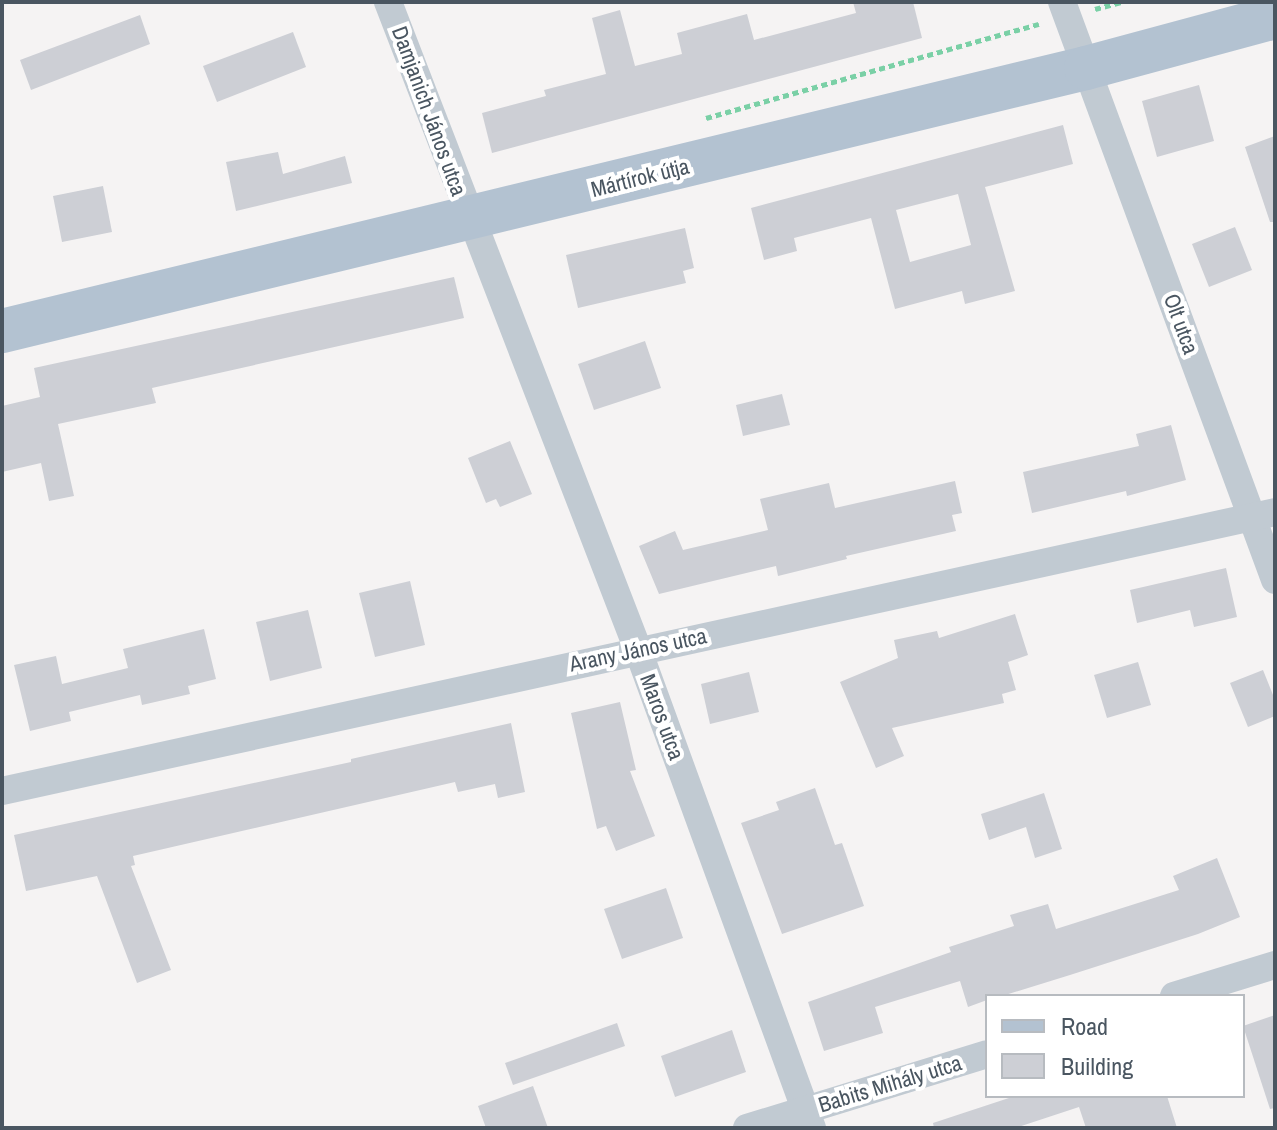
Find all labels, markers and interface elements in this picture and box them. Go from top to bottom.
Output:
street label: Damjanich János utca [386,23,472,199]
street label: Mártírok útja [588,153,692,203]
street label: Olt utca [1158,290,1204,358]
street label: Arany János utca [567,623,709,677]
street label: Maros utca [634,671,690,763]
legend [985,994,1245,1098]
text: Road [1061,1010,1108,1042]
street label: Babits Mihály utca [815,1050,965,1118]
text: Building [1061,1050,1133,1082]

